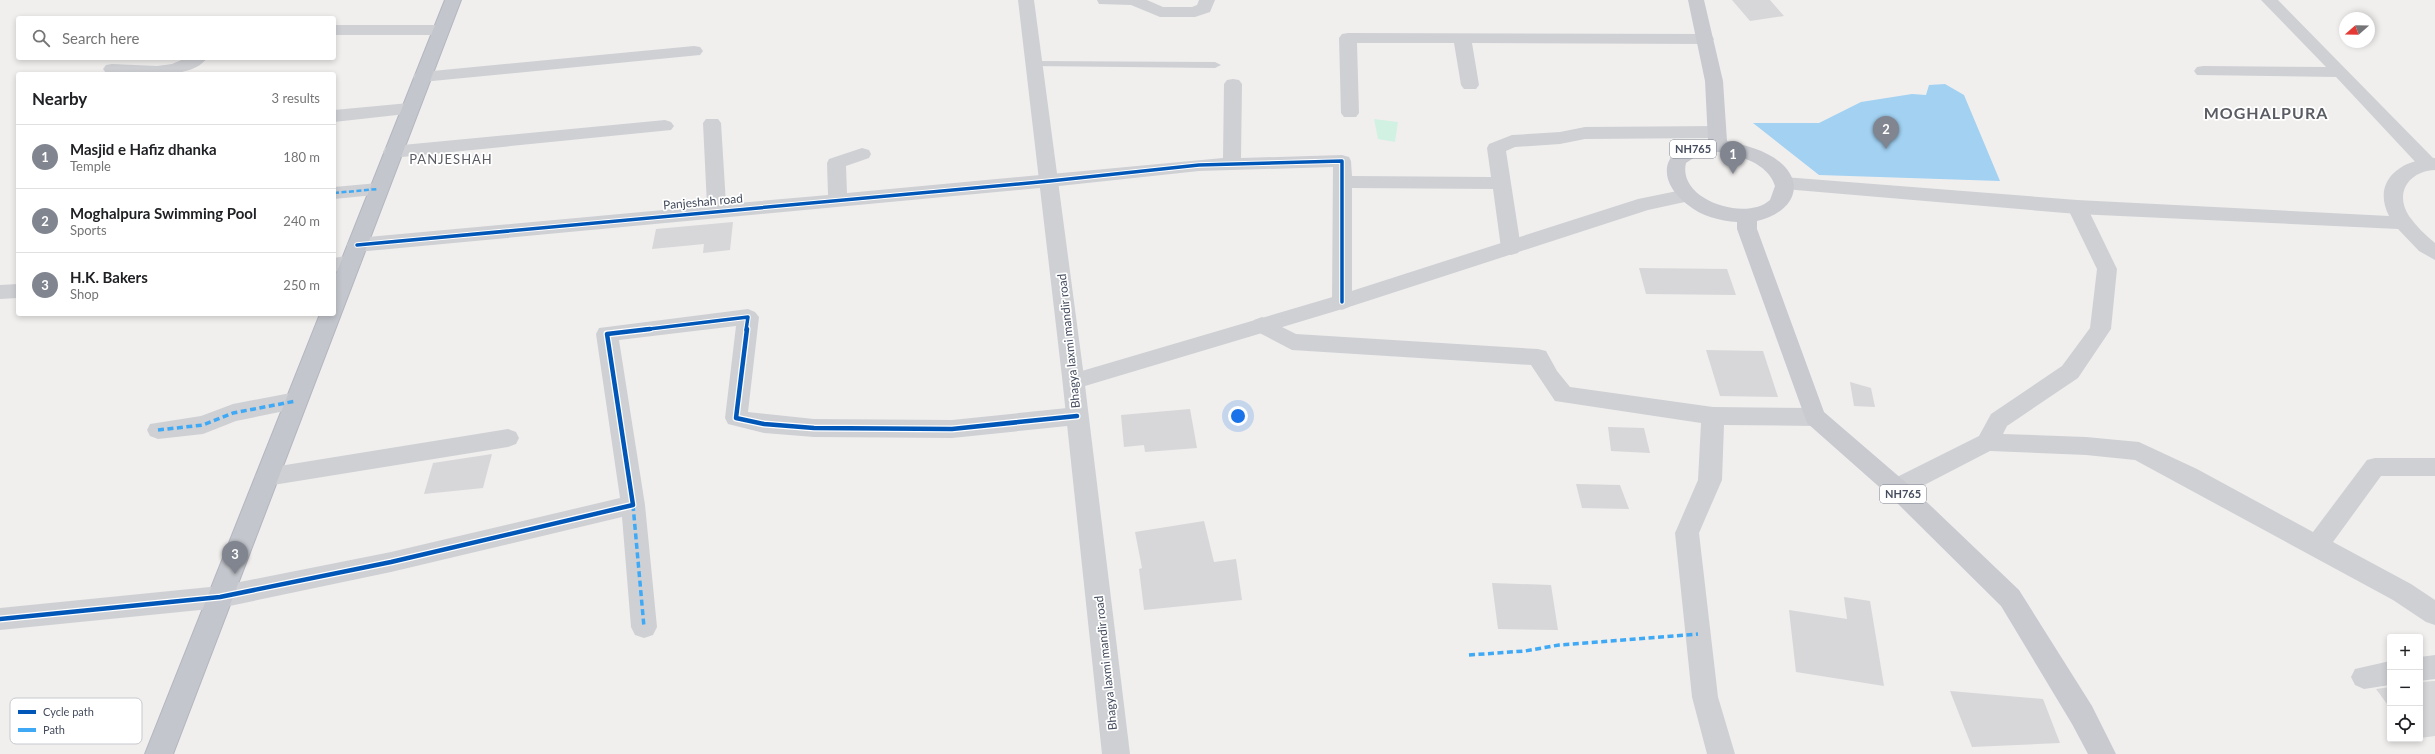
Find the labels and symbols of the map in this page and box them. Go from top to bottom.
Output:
north arrow [2339,12,2375,48]
district label: MOGHALPURA [2204,103,2328,122]
pin: 2 [1873,116,1899,149]
road number: NH765 [1670,140,1716,158]
pin: 1 [1720,141,1746,174]
district label: PANJESHAH [409,151,493,167]
street label: Panjeshah road [662,191,744,212]
street label: Bhagya laxmi mandir road [1054,273,1083,409]
your location [1228,406,1248,426]
road number: NH765 [1880,485,1926,503]
pin: 3 [222,541,248,574]
street label: Bhagya laxmi mandir road [1091,595,1120,731]
legend [10,698,142,744]
text: Cycle path [43,705,94,718]
text: Path [43,723,65,736]

